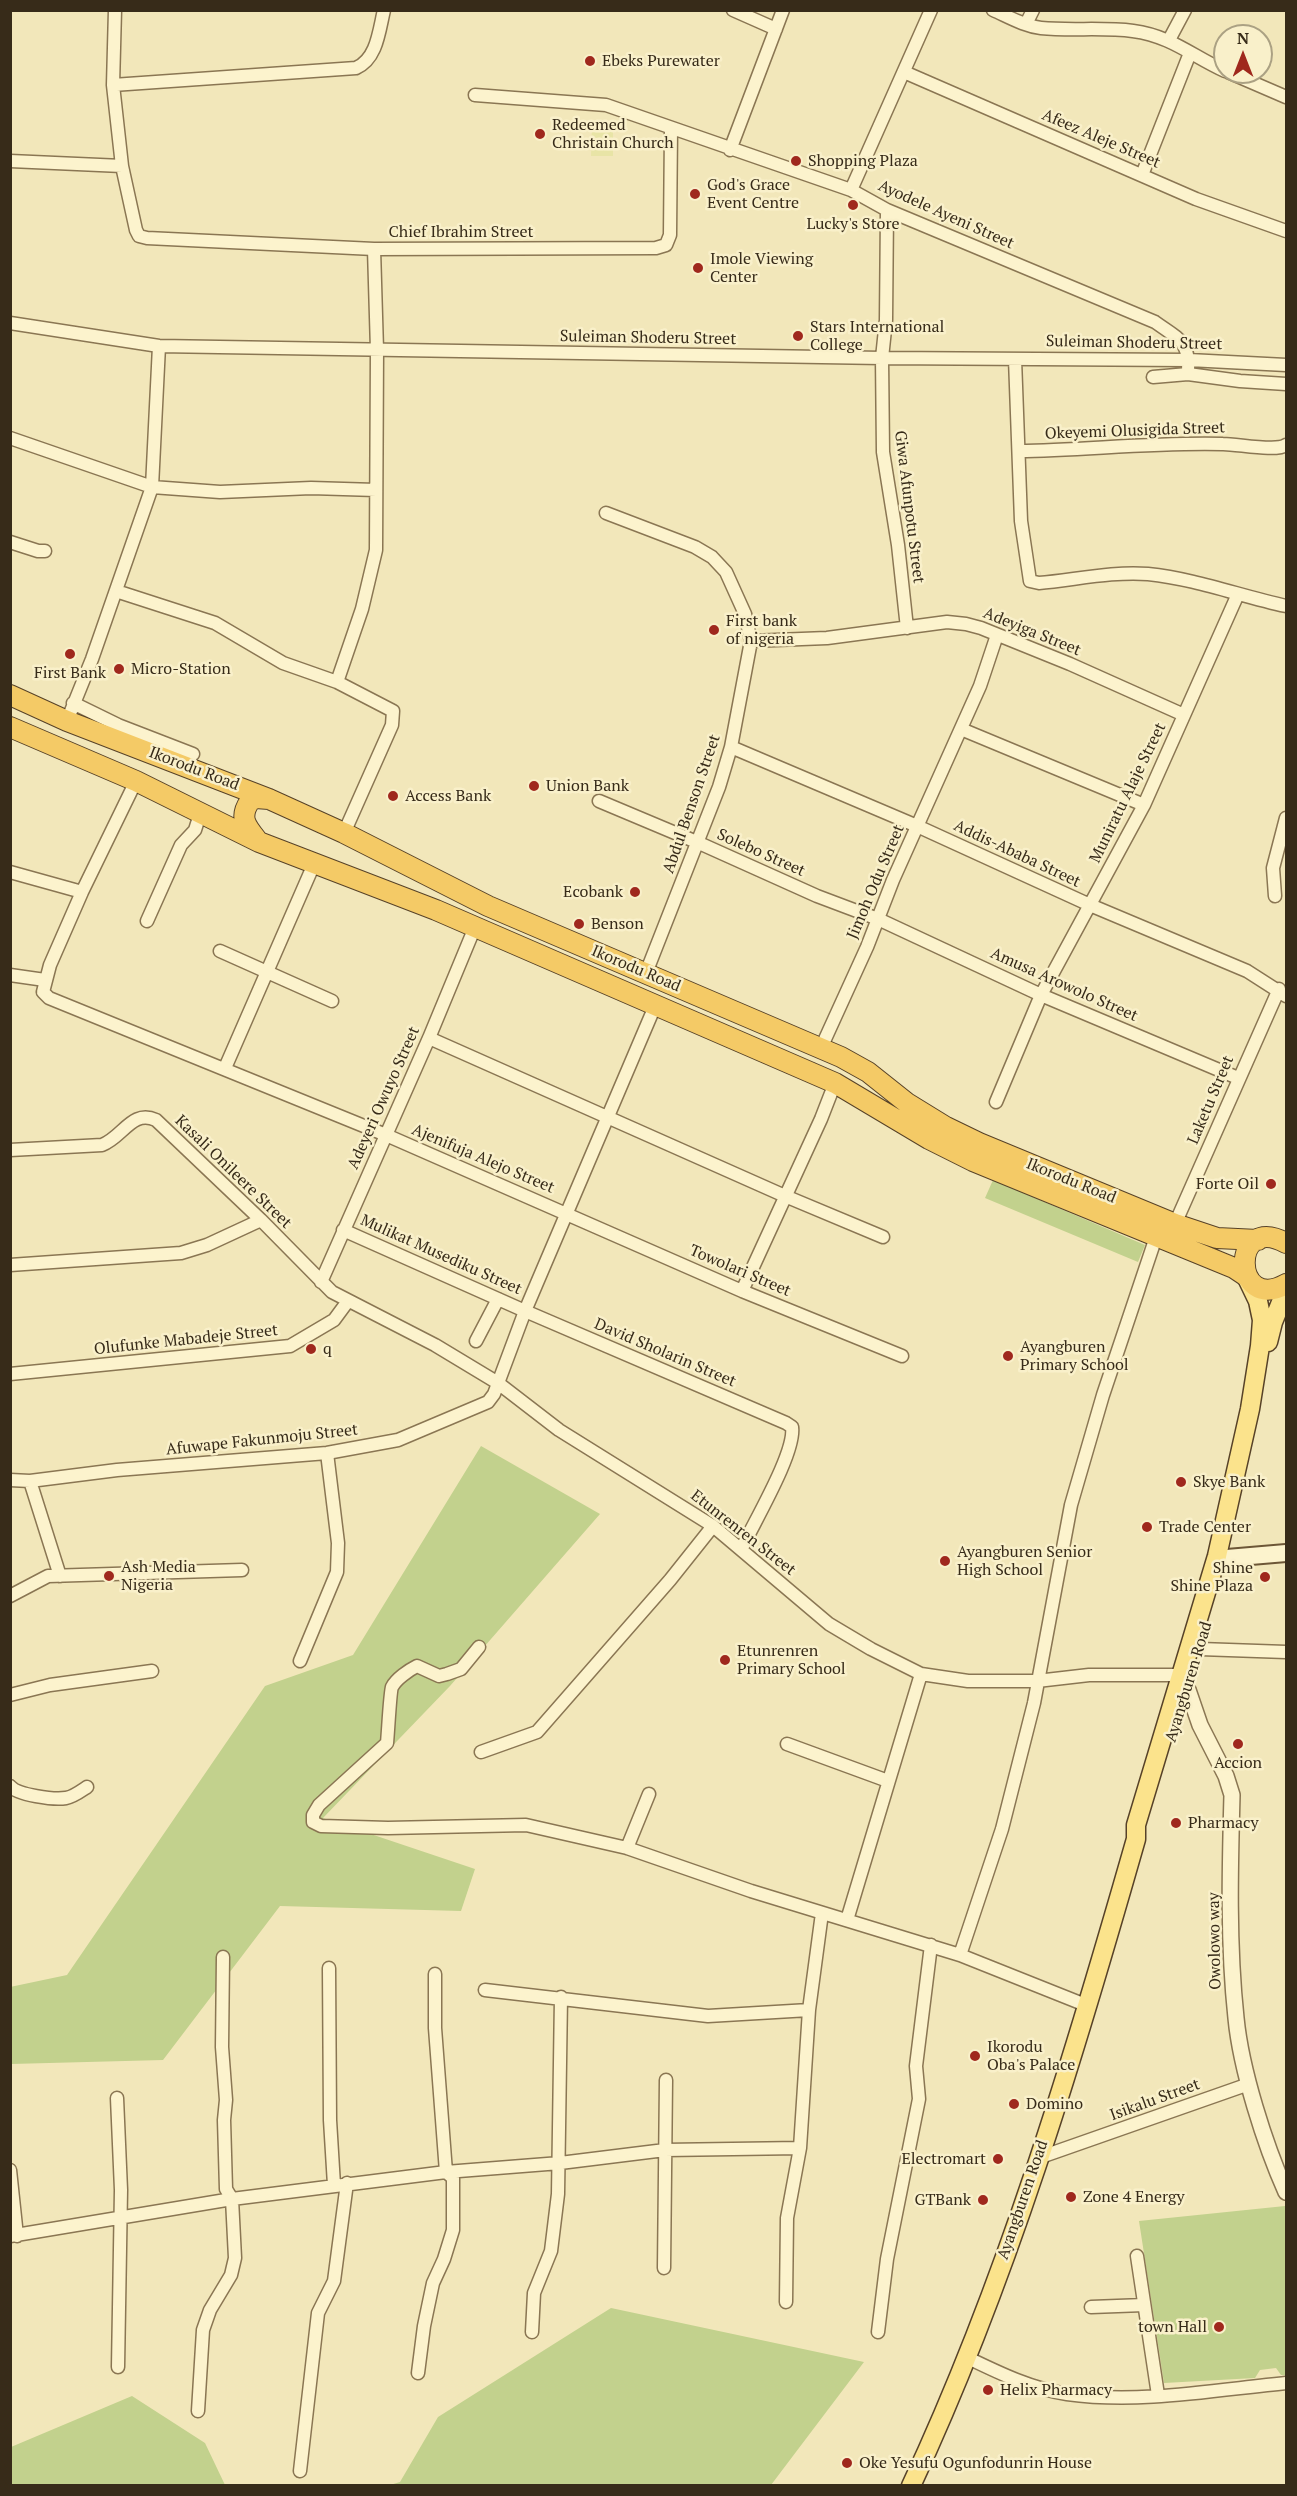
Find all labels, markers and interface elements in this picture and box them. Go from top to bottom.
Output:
north arrow [1213,24,1273,84]
text: N [1237,27,1249,49]
place label: Ebeks Purewater [602,51,720,71]
marker: Ebeks Purewater [583,54,597,68]
street label: Afeez Aleje Street [1039,105,1163,173]
place label: Redeemed Christain Church [552,115,674,153]
marker: Redeemed Christain Church [533,127,547,141]
place label: Shopping Plaza [808,151,918,171]
marker: Shopping Plaza [789,154,803,168]
place label: God's Grace Event Centre [707,175,799,213]
street label: Ayodele Ayeni Street [875,176,1017,254]
marker: God's Grace Event Centre [688,187,702,201]
marker: Lucky's Store [846,198,860,212]
place label: Lucky's Store [806,214,900,234]
street label: Chief Ibrahim Street [388,222,534,242]
place label: Imole Viewing Center [710,249,813,287]
marker: Imole Viewing Center [691,261,705,275]
place label: Stars International College [810,317,944,355]
street label: Suleiman Shoderu Street [560,327,736,349]
marker: Stars International College [791,329,805,343]
street label: Suleiman Shoderu Street [1046,332,1222,354]
street label: Okeyemi Olusigida Street [1045,418,1225,444]
street label: Giwa Afunpotu Street [890,429,928,585]
street label: Adeyiga Street [980,604,1084,660]
place label: First bank of nigeria [726,611,797,649]
marker: First bank of nigeria [707,623,721,637]
marker: First Bank [63,647,77,661]
place label: Micro-Station [131,659,231,679]
marker: Micro-Station [112,662,126,676]
place label: First Bank [34,663,106,683]
street label: Muniratu Alaje Street [1086,720,1170,866]
street label: Abdul Benson Street [659,732,725,876]
street label: Ikorodu Road [146,743,242,795]
place label: Union Bank [546,776,629,796]
marker: Union Bank [527,779,541,793]
place label: Access Bank [405,786,491,806]
marker: Access Bank [386,789,400,803]
street label: Addis-Ababa Street [951,816,1083,892]
street label: Jimoh Odu Street [843,822,909,942]
street label: Solebo Street [714,825,808,881]
place label: Ecobank [563,882,623,902]
marker: Ecobank [628,885,642,899]
place label: Benson [591,914,644,934]
marker: Benson [572,917,586,931]
street label: Ikorodu Road [588,942,684,996]
street label: Amusa Arowolo Street [987,944,1141,1026]
street label: Adeyeri Owuyo Street [344,1024,424,1172]
street label: Laketu Street [1184,1053,1238,1147]
street label: Kasali Onileere Street [171,1111,295,1233]
street label: Ajenifuja Alejo Street [409,1120,557,1198]
street label: Ikorodu Road [1023,1154,1119,1208]
place label: Forte Oil [1196,1174,1259,1194]
marker: Forte Oil [1264,1177,1278,1191]
street label: Mulikat Musediku Street [357,1211,525,1299]
street label: Towolari Street [686,1241,794,1301]
street label: David Sholarin Street [591,1314,739,1392]
street label: Olufunke Mabadeje Street [93,1321,279,1359]
place label: Ayangburen Primary School [1020,1337,1129,1375]
place label: q [323,1339,332,1359]
marker: q [304,1342,318,1356]
marker: Ayangburen Primary School [1001,1349,1015,1363]
street label: Afuwape Fakunmoju Street [165,1420,359,1460]
place label: Skye Bank [1193,1472,1265,1492]
marker: Skye Bank [1174,1475,1188,1489]
street label: Etunrenren Street [687,1486,799,1580]
place label: Trade Center [1159,1517,1251,1537]
marker: Trade Center [1140,1520,1154,1534]
place label: Ayangburen Senior High School [957,1542,1092,1580]
marker: Ayangburen Senior High School [938,1554,952,1568]
place label: Ash Media Nigeria [121,1557,196,1595]
place label: Shine Shine Plaza [1170,1558,1253,1596]
marker: Ash Media Nigeria [102,1569,116,1583]
marker: Shine Shine Plaza [1258,1570,1272,1584]
street label: Ayangburen Road [1162,1619,1216,1745]
place label: Etunrenren Primary School [737,1641,846,1679]
marker: Etunrenren Primary School [718,1653,732,1667]
marker: Accion [1231,1737,1245,1751]
place label: Accion [1214,1753,1262,1773]
place label: Pharmacy [1188,1813,1259,1833]
marker: Pharmacy [1169,1816,1183,1830]
street label: Owolowo way [1205,1892,1225,1990]
place label: Ikorodu Oba's Palace [987,2037,1075,2075]
marker: Ikorodu Oba's Palace [968,2049,982,2063]
street label: Isikalu Street [1107,2075,1203,2125]
place label: Domino [1026,2094,1083,2114]
marker: Domino [1007,2097,1021,2111]
street label: Ayangburen Road [994,2138,1052,2262]
place label: Electromart [901,2149,986,2169]
marker: Electromart [991,2152,1005,2166]
place label: Zone 4 Energy [1083,2187,1185,2207]
place label: GTBank [914,2190,971,2210]
marker: Zone 4 Energy [1064,2190,1078,2204]
marker: GTBank [976,2193,990,2207]
place label: town Hall [1138,2317,1207,2337]
marker: town Hall [1212,2320,1226,2334]
place label: Helix Pharmacy [1000,2380,1112,2400]
marker: Helix Pharmacy [981,2383,995,2397]
place label: Oke Yesufu Ogunfodunrin House [859,2453,1092,2473]
marker: Oke Yesufu Ogunfodunrin House [840,2456,854,2470]

